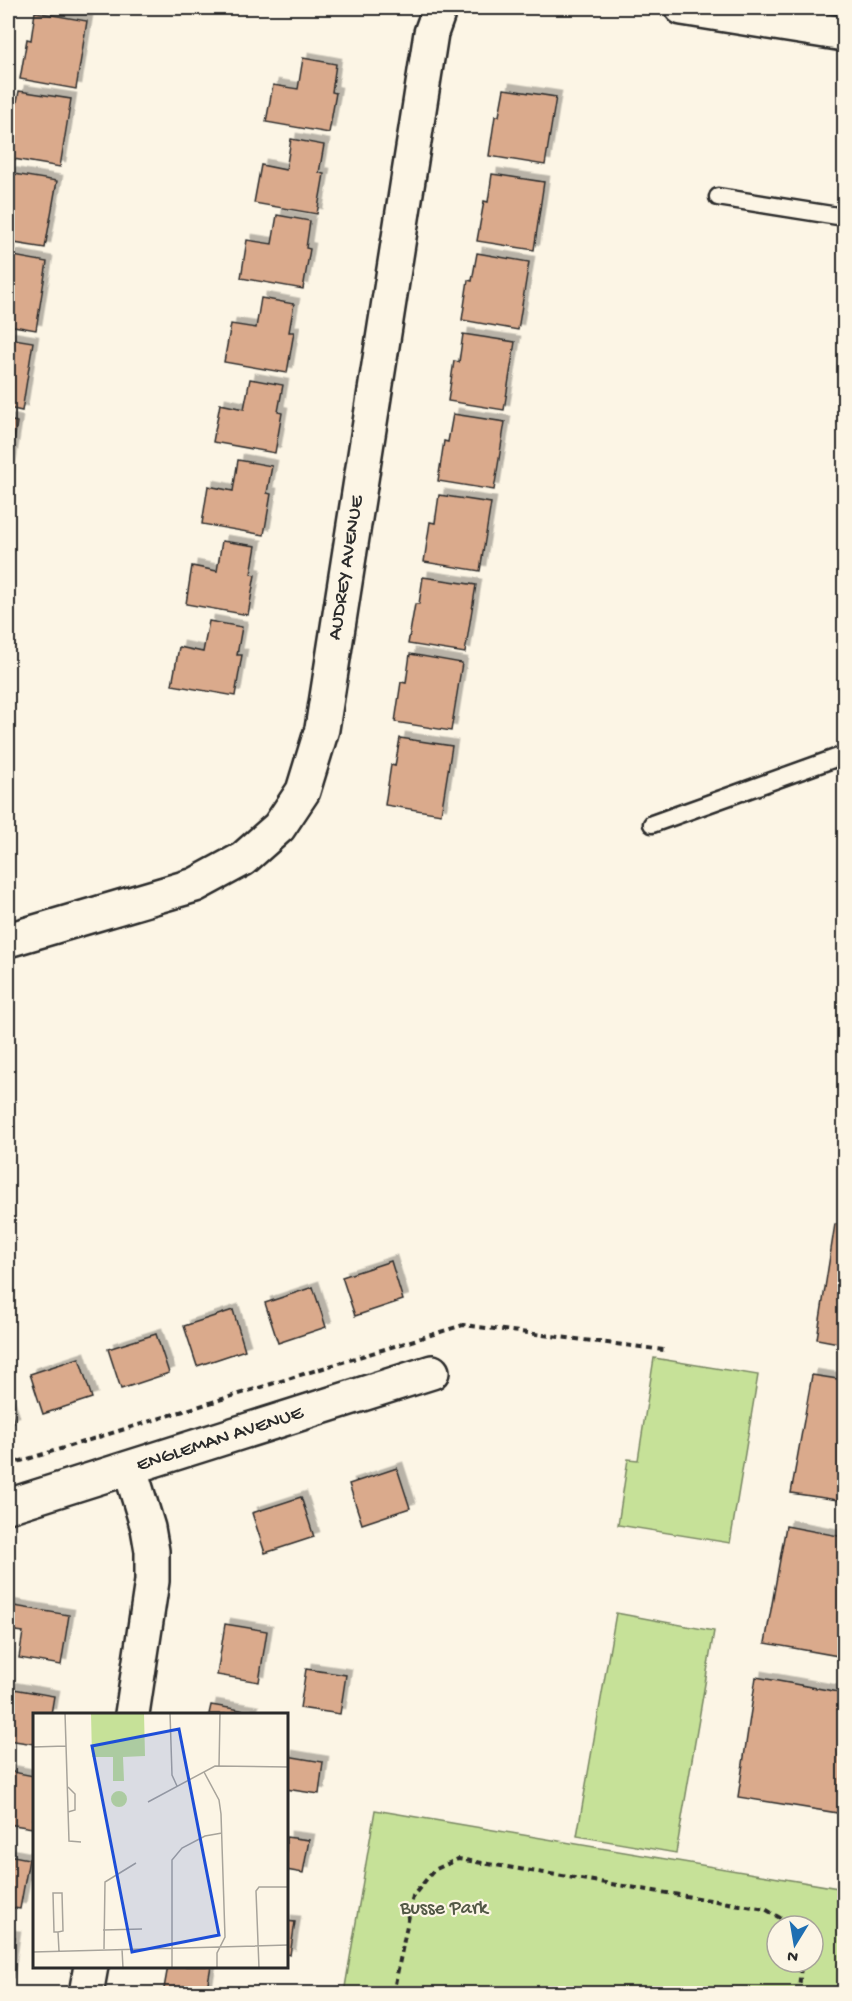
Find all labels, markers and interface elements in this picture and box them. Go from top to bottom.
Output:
street label: AUDREY AVENUE [324,493,370,642]
street label: ENGLEMAN AVENUE [134,1402,308,1478]
inset map [33,1713,288,1968]
park label: Busse Park [399,1898,490,1921]
north arrow [765,1914,825,1974]
text: N [785,1945,800,1966]

